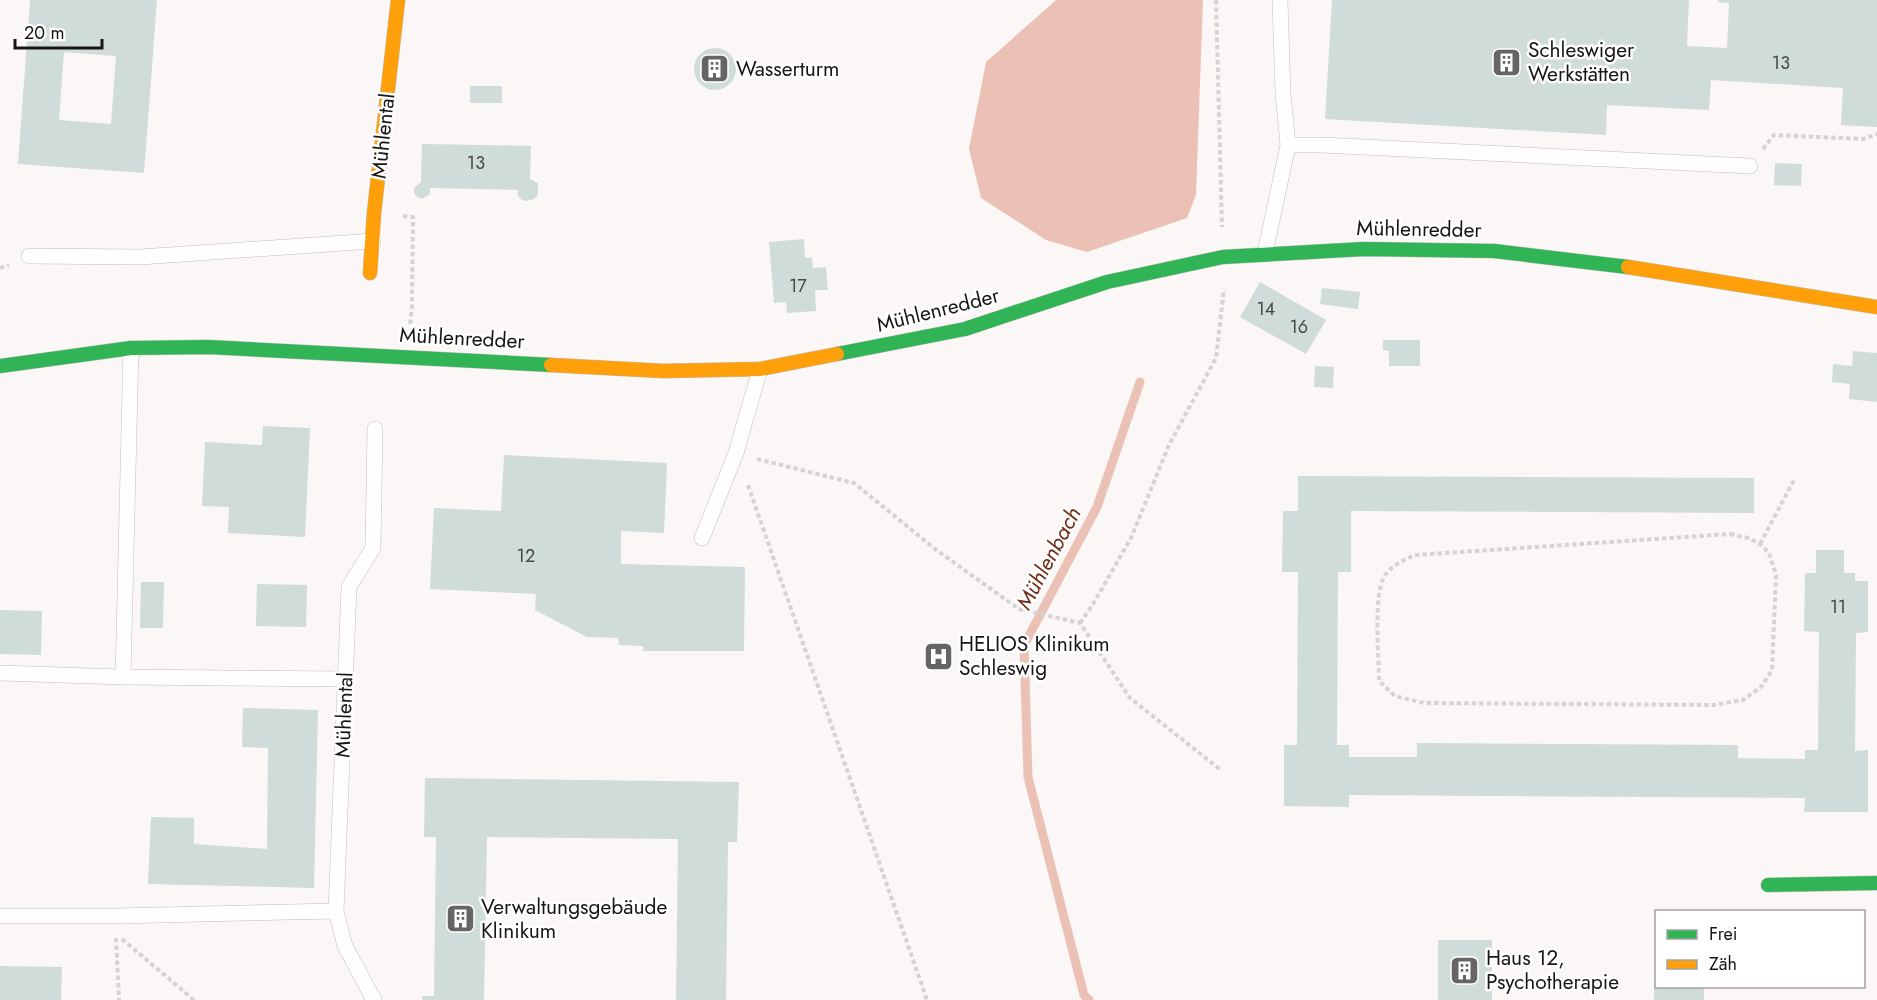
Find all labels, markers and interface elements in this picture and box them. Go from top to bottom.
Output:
scale bar [15,12,102,50]
text: 20 m [24,20,64,46]
place label: Schleswiger Werkstätten [1528,35,1635,89]
building icon: Schleswiger Werkstätten [1491,46,1523,78]
house number: 13 [1772,50,1790,76]
building icon: Wasserturm [699,53,731,85]
place label: Wasserturm [736,54,839,84]
street label: Mühlental [364,92,402,180]
house number: 13 [467,150,485,176]
street label: Mühlenredder [1356,213,1483,245]
house number: 17 [789,273,807,299]
street label: Mühlenredder [874,280,1003,340]
house number: 14 [1257,296,1275,322]
house number: 16 [1290,314,1308,340]
street label: Mühlenredder [399,320,526,356]
water label: Mühlenbach [1007,501,1089,615]
house number: 12 [517,543,535,569]
house number: 11 [1830,594,1846,620]
place label: HELIOS Klinikum Schleswig [959,629,1110,683]
hospital icon: HELIOS Klinikum Schleswig [922,640,954,672]
street label: Mühlental [328,672,360,758]
place label: Verwaltungsgebäude Klinikum [481,892,667,946]
building icon: Verwaltungsgebäude Klinikum [444,903,476,935]
legend [1655,910,1865,988]
text: Frei [1709,921,1738,947]
place label: Haus 12, Psychotherapie [1486,943,1619,997]
text: Zäh [1709,951,1737,977]
building icon: Haus 12, Psychotherapie [1449,954,1481,986]

